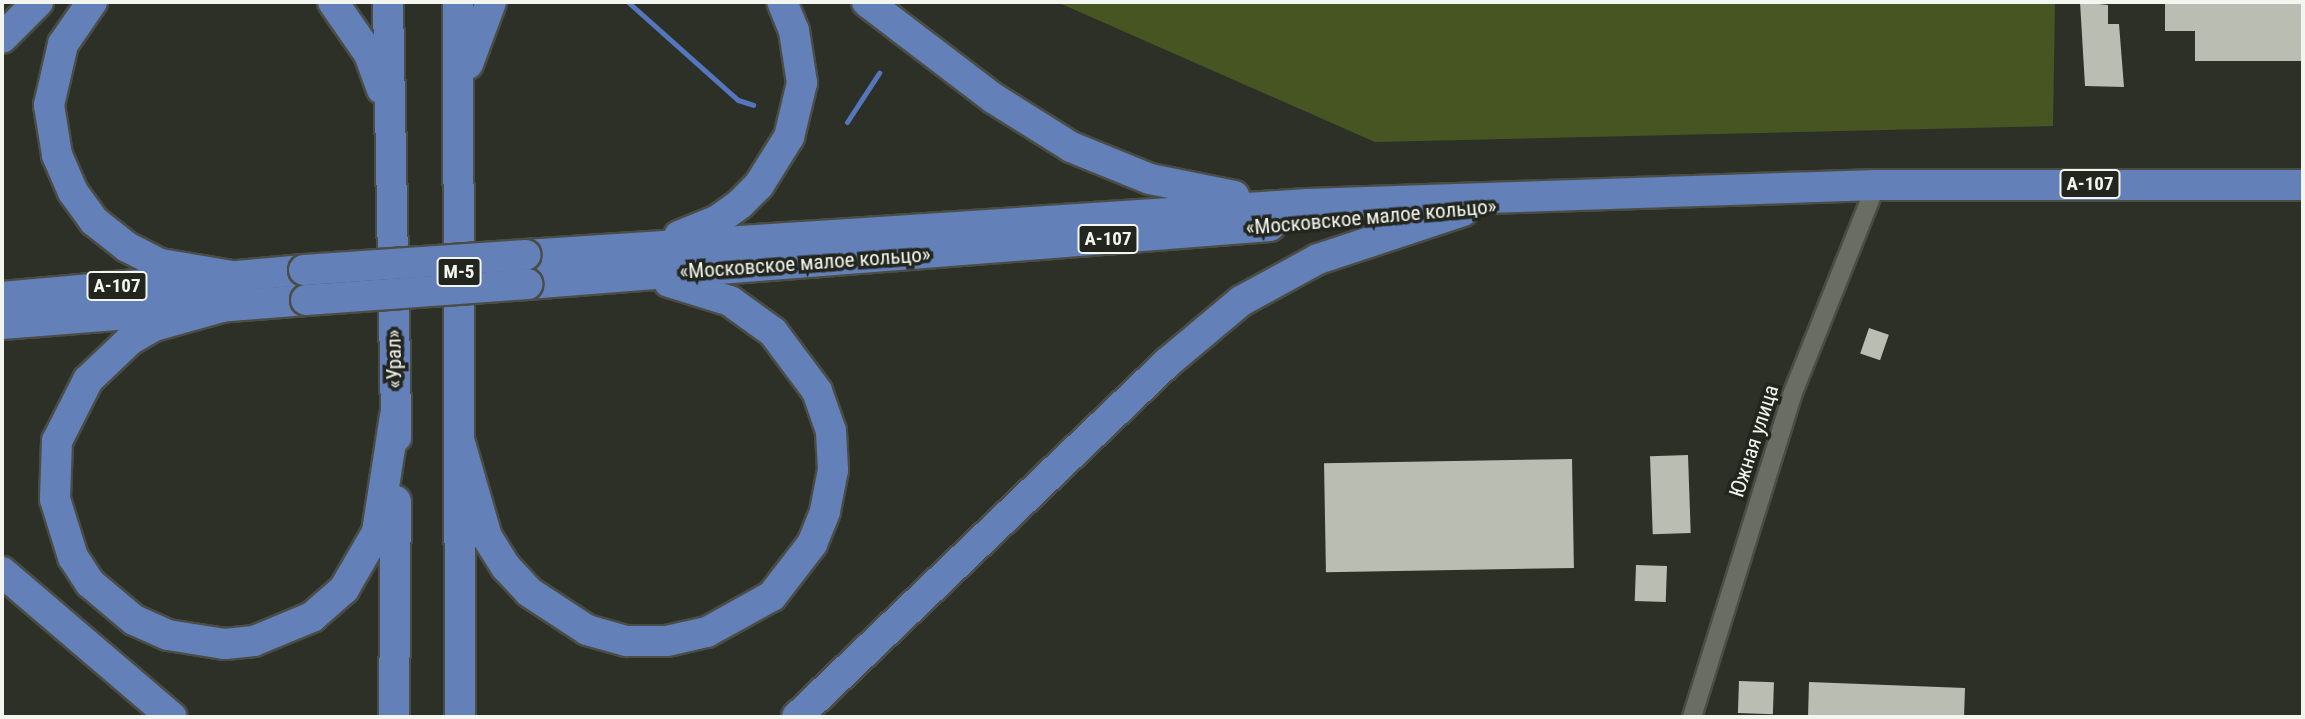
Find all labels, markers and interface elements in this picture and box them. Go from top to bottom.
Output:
road number: А-107 [2058,168,2122,200]
street label: «Московское малое кольцо» [1245,193,1497,241]
road number: А-107 [1076,224,1140,255]
street label: «Московское малое кольцо» [679,242,931,284]
road number: М-5 [436,256,482,288]
road number: А-107 [86,270,148,302]
street label: «Урал» [381,329,407,389]
street label: Южная улица [1724,382,1784,500]

